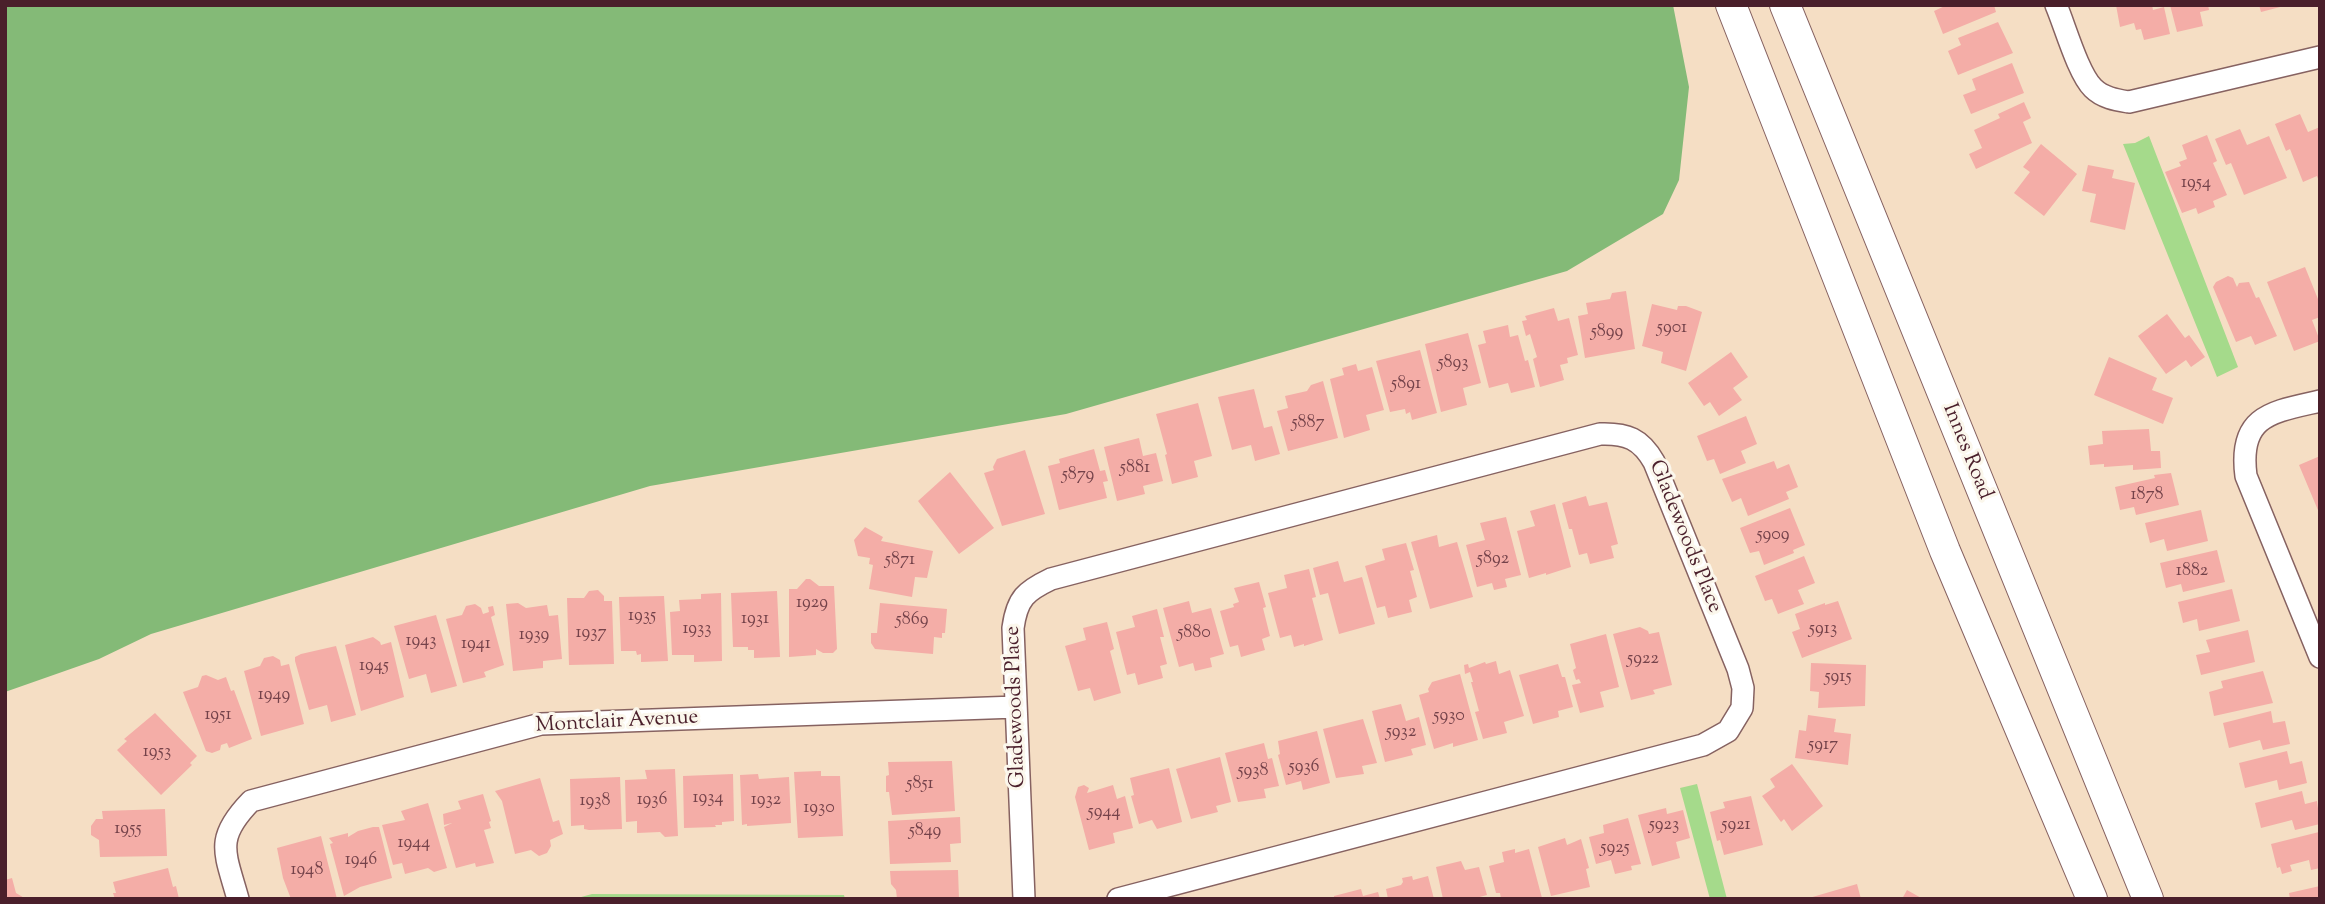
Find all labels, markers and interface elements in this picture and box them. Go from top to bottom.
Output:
house number: 1954 [2181,173,2211,195]
house number: 5901 [1657,318,1687,340]
house number: 5899 [1591,322,1623,344]
house number: 5893 [1437,353,1469,375]
house number: 5891 [1391,374,1421,396]
street label: Innes Road [1935,400,1997,504]
house number: 5887 [1291,413,1325,435]
street label: Gladewoods Place [1642,457,1726,617]
house number: 5881 [1120,458,1150,480]
house number: 5879 [1062,465,1094,487]
house number: 1878 [2130,485,2164,507]
house number: 5909 [1756,525,1790,547]
house number: 5892 [1477,549,1509,571]
house number: 5871 [885,550,915,572]
house number: 1882 [2176,561,2208,583]
house number: 1929 [796,593,828,615]
house number: 1935 [628,606,656,628]
house number: 1931 [741,609,769,631]
house number: 5869 [896,610,928,632]
house number: 1933 [682,619,712,641]
house number: 5913 [1809,619,1837,641]
house number: 1937 [576,623,606,645]
house number: 5880 [1177,623,1211,645]
house number: 1939 [519,625,549,647]
street label: Gladewoods Place [1002,625,1032,789]
house number: 1943 [405,631,437,653]
house number: 1941 [461,634,491,656]
house number: 5922 [1627,649,1659,671]
house number: 1945 [359,656,389,678]
house number: 5915 [1824,667,1852,689]
house number: 1949 [258,685,290,707]
house number: 1951 [204,705,232,727]
street label: Montclair Avenue [535,706,699,740]
house number: 5930 [1433,706,1465,728]
house number: 5932 [1386,722,1416,744]
house number: 5917 [1808,735,1838,757]
house number: 1953 [143,742,171,764]
house number: 5936 [1289,757,1319,779]
house number: 5938 [1237,761,1269,783]
house number: 5851 [906,774,934,796]
house number: 1934 [692,788,724,810]
house number: 1936 [637,790,667,812]
house number: 1932 [751,790,781,812]
house number: 1938 [580,791,610,813]
house number: 1930 [803,798,835,820]
house number: 5944 [1087,802,1121,824]
house number: 5923 [1649,815,1679,837]
house number: 5921 [1721,815,1751,837]
house number: 1955 [114,819,142,841]
house number: 5849 [909,821,941,843]
house number: 1944 [398,833,430,855]
house number: 5925 [1600,838,1630,860]
house number: 1946 [345,850,377,872]
house number: 1948 [291,860,323,882]

